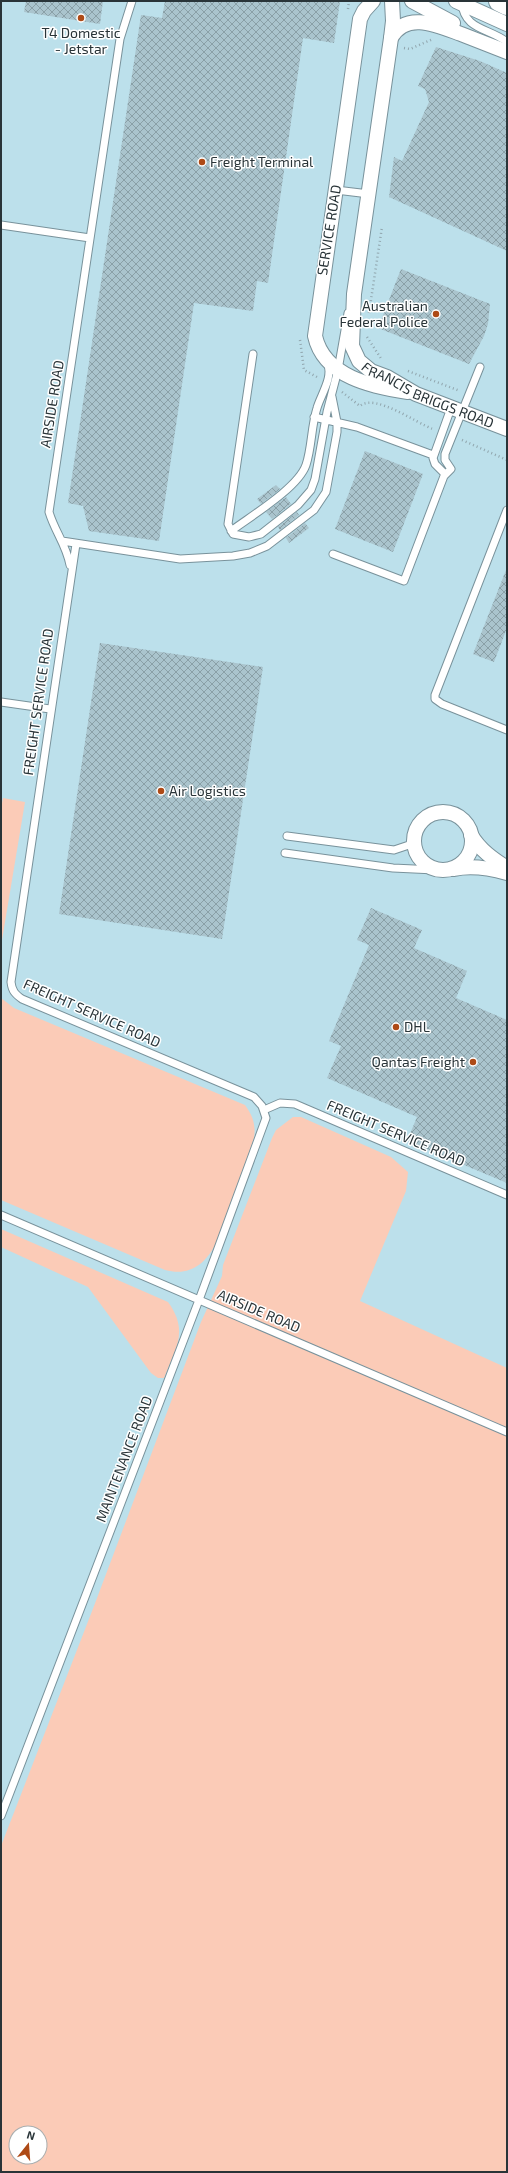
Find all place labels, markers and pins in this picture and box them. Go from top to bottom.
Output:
marker: T4 Domestic - Jetstar [76,13,86,23]
place label: T4 Domestic - Jetstar [41,24,121,57]
place label: Freight Terminal [210,153,314,170]
marker: Freight Terminal [197,157,207,167]
place label: Australian Federal Police [339,297,428,330]
marker: Australian Federal Police [431,309,441,319]
place label: Air Logistics [169,782,246,799]
marker: Air Logistics [156,786,166,796]
place label: DHL [404,1018,430,1035]
marker: DHL [391,1022,401,1032]
place label: Qantas Freight [372,1053,465,1070]
marker: Qantas Freight [468,1057,478,1067]

